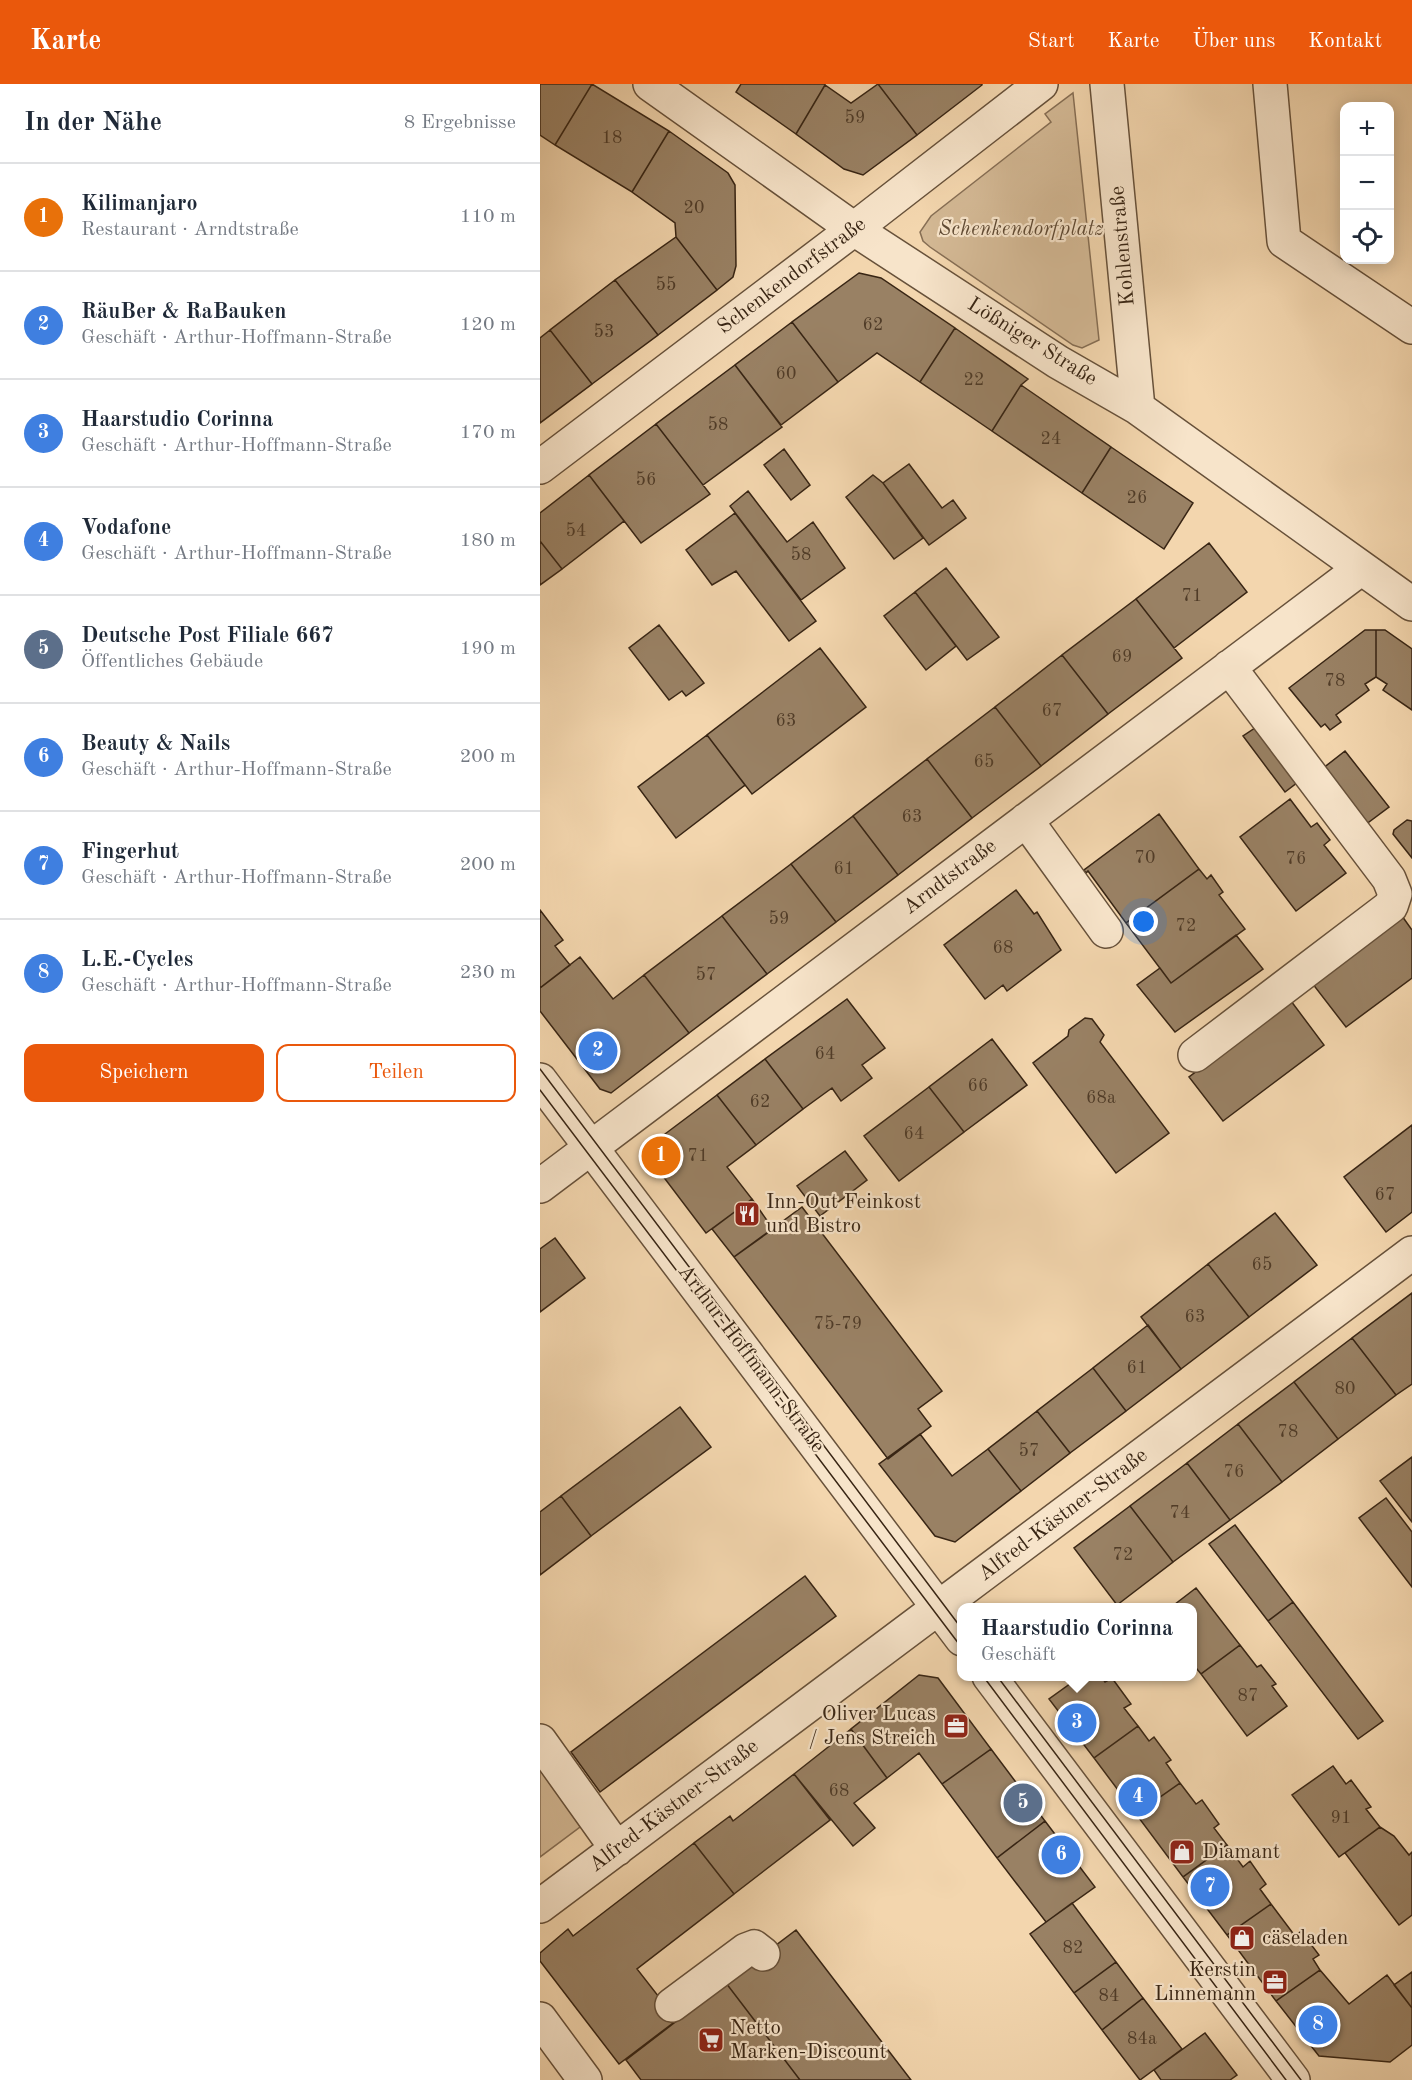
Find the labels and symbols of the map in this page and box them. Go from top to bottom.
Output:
house number: 59 [845,109,865,127]
house number: 18 [602,129,622,147]
street label: Kohlenstraße [1107,185,1139,307]
house number: 20 [684,199,704,217]
street label: Schenkendorfstraße [714,214,870,338]
park label: Schenkendorfplatz [938,219,1104,240]
house number: 55 [656,276,676,294]
street label: Lößniger Straße [964,294,1100,390]
house number: 62 [863,316,883,334]
house number: 53 [594,323,614,341]
house number: 60 [776,365,796,383]
house number: 22 [964,371,984,389]
house number: 58 [708,416,728,434]
house number: 24 [1041,430,1061,448]
house number: 56 [636,471,656,489]
house number: 26 [1127,489,1147,507]
house number: 54 [566,522,586,540]
house number: 58 [791,546,811,564]
house number: 71 [1182,587,1202,605]
house number: 69 [1112,648,1132,666]
house number: 78 [1325,672,1345,690]
house number: 67 [1042,702,1062,720]
house number: 63 [776,712,796,730]
house number: 65 [974,753,994,771]
house number: 63 [902,808,922,826]
street label: Arndtstraße [900,835,1000,919]
house number: 70 [1135,849,1155,867]
house number: 76 [1286,850,1306,868]
house number: 61 [834,860,854,878]
your location [1129,907,1158,936]
house number: 59 [769,910,789,928]
house number: 72 [1176,917,1196,935]
house number: 68 [993,939,1013,957]
house number: 57 [696,966,716,984]
pin: 2 [578,1028,618,1074]
house number: 64 [815,1045,835,1063]
house number: 66 [968,1077,988,1095]
house number: 68a [1086,1089,1116,1107]
house number: 62 [750,1093,770,1111]
house number: 64 [904,1125,924,1143]
pin: 1 [642,1134,680,1178]
house number: 71 [688,1147,708,1165]
house number: 67 [1375,1186,1395,1204]
place label: Inn-Out Feinkost und Bistro [766,1192,921,1237]
restaurant icon: Inn-Out Feinkost und Bistro [732,1199,762,1229]
house number: 65 [1252,1256,1272,1274]
street label: Arthur-Hoffmann-Straße [674,1261,828,1457]
house number: 63 [1185,1308,1205,1326]
house number: 75-79 [814,1315,862,1333]
house number: 61 [1127,1359,1147,1377]
house number: 80 [1335,1380,1355,1398]
house number: 78 [1278,1423,1298,1441]
house number: 57 [1019,1442,1039,1460]
street label: Alfred-Kästner-Straße [974,1445,1152,1585]
house number: 76 [1224,1463,1244,1481]
house number: 74 [1170,1504,1190,1522]
house number: 72 [1113,1546,1133,1564]
house number: 87 [1238,1687,1258,1705]
pin: 3 [1058,1700,1096,1746]
place label: Oliver Lucas / Jens Streich [808,1704,936,1749]
office icon: Oliver Lucas / Jens Streich [941,1711,971,1741]
street label: Alfred-Kästner-Straße [585,1736,763,1876]
pin: 4 [1118,1774,1158,1820]
pin: 5 [1004,1780,1042,1826]
house number: 68 [829,1782,849,1800]
house number: 91 [1331,1809,1351,1827]
pin: 6 [1042,1832,1080,1878]
shop icon: Diamant [1167,1837,1197,1867]
place label: Diamant [1202,1842,1280,1863]
pin: 7 [1190,1864,1230,1910]
shop icon: cäseladen [1227,1923,1257,1953]
place label: cäseladen [1262,1928,1348,1949]
house number: 82 [1063,1939,1083,1957]
place label: Kerstin Linnemann [1154,1960,1256,2005]
office icon: Kerstin Linnemann [1260,1967,1290,1997]
house number: 84 [1099,1987,1119,2005]
pin: 8 [1298,2002,1338,2048]
place label: Netto Marken-Discount [730,2018,887,2063]
supermarket icon: Netto Marken-Discount [696,2025,726,2055]
house number: 84a [1127,2030,1157,2048]

